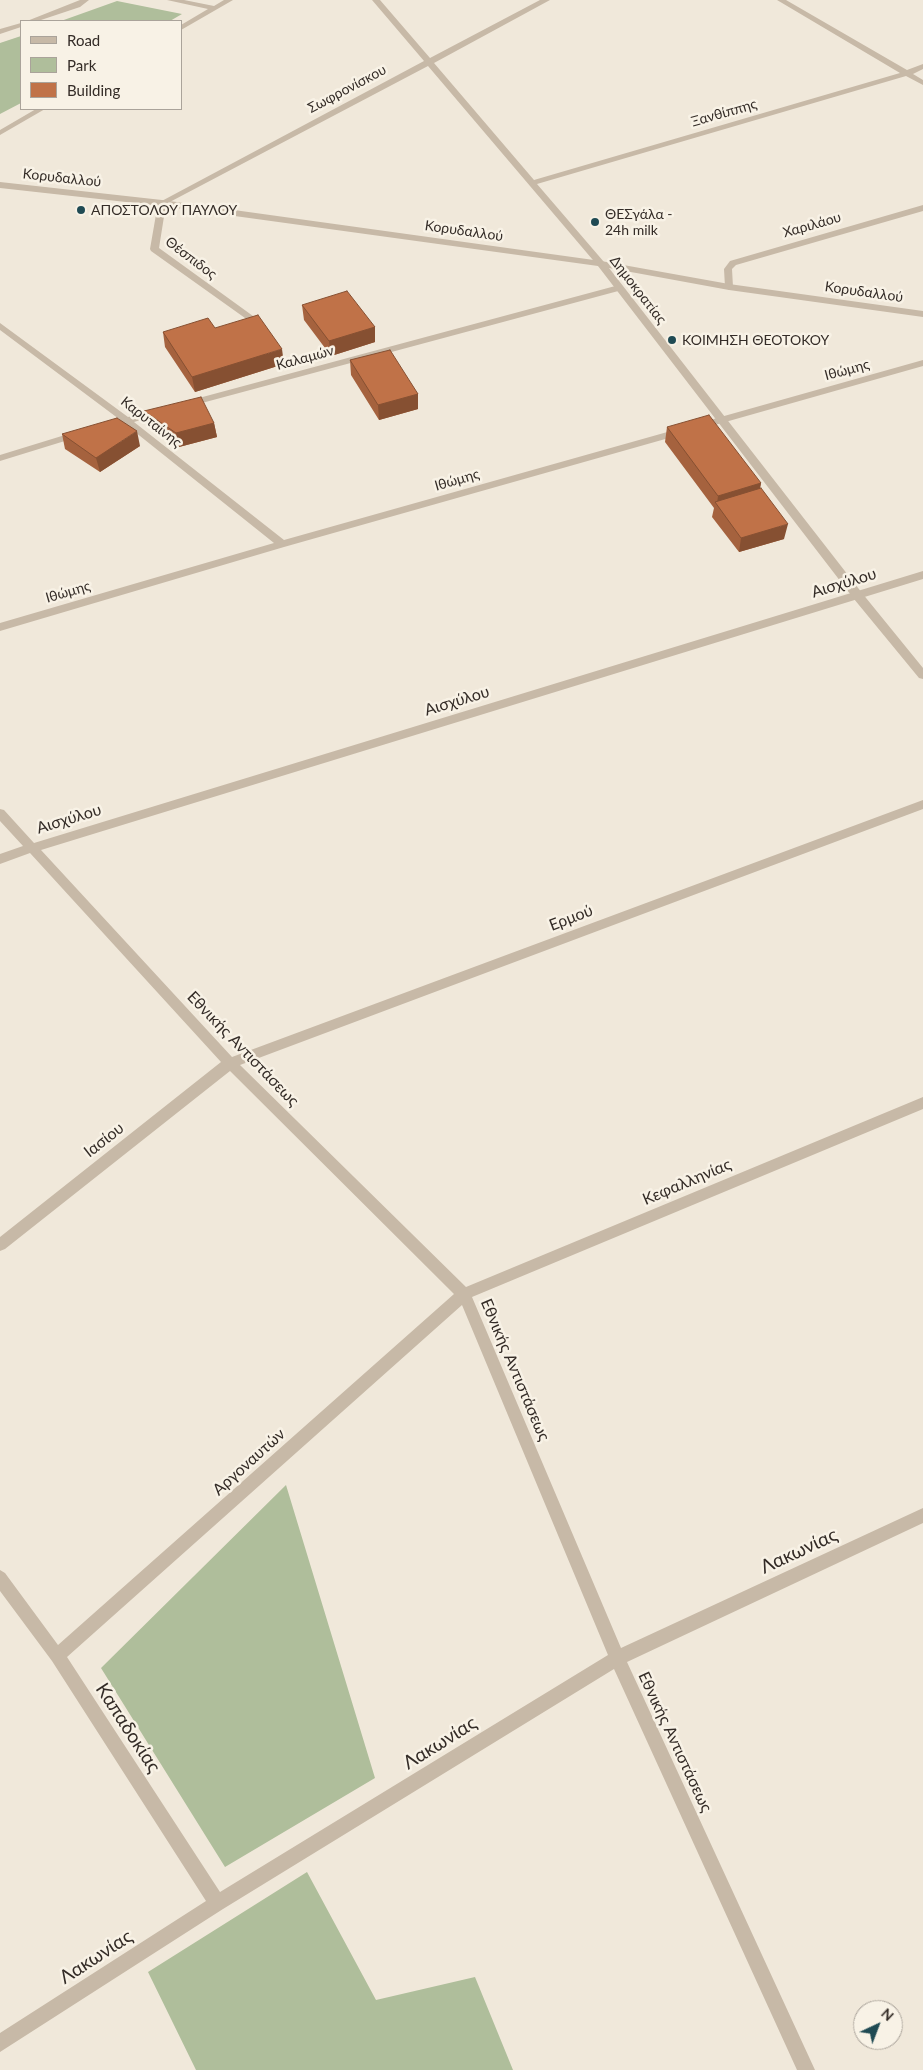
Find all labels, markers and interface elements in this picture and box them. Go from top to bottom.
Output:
legend [20,20,182,110]
text: Road [67,31,100,49]
text: Park [67,56,96,74]
street label: Σωφρονίσκου [305,61,389,117]
text: Building [67,81,120,99]
street label: Ξανθίππης [689,96,759,130]
street label: Κορυδαλλού [22,166,102,190]
place label: ΑΠΟΣΤΟΛΟΥ ΠΑΥΛΟΥ [91,202,237,218]
marker: ΑΠΟΣΤΟΛΟΥ ΠΑΥΛΟΥ [75,204,87,216]
place label: ΘΕΣγάλα - 24h milk [605,206,673,238]
street label: Χαριλάου [781,209,843,241]
marker: ΘΕΣγάλα - 24h milk [589,216,601,228]
street label: Κορυδαλλού [424,217,504,245]
street label: Θέσπιδος [162,233,220,283]
street label: Δημοκρατίας [606,253,670,327]
street label: Κορυδαλλού [824,278,904,306]
place label: ΚΟΙΜΗΣΗ ΘΕΟΤΟΚΟΥ [682,332,829,348]
marker: ΚΟΙΜΗΣΗ ΘΕΟΤΟΚΟΥ [666,334,678,346]
street label: Καλαμών [274,342,336,374]
street label: Ιθώμης [823,356,871,384]
street label: Καρυταίνης [117,393,185,451]
street label: Ιθώμης [433,466,481,494]
street label: Αισχύλου [809,564,879,602]
street label: Ιθώμης [44,578,92,606]
street label: Αισχύλου [422,682,492,720]
street label: Αισχύλου [34,800,104,838]
street label: Ερμού [546,901,596,935]
street label: Εθνικής Αντιστάσεως [183,988,303,1110]
street label: Ιασίου [80,1118,128,1162]
street label: Κεφαλληνίας [640,1155,734,1209]
street label: Εθνικής Αντιστάσεως [476,1296,554,1444]
street label: Αργοναυτών [209,1425,289,1499]
street label: Λακωνίας [757,1523,841,1579]
street label: Εθνικής Αντιστάσεως [634,1669,716,1815]
street label: Καπαδοκίας [91,1679,165,1777]
street label: Λακωνίας [399,1712,481,1774]
street label: Λακωνίας [55,1925,137,1989]
north arrow [853,2000,903,2050]
text: N [878,2004,898,2024]

